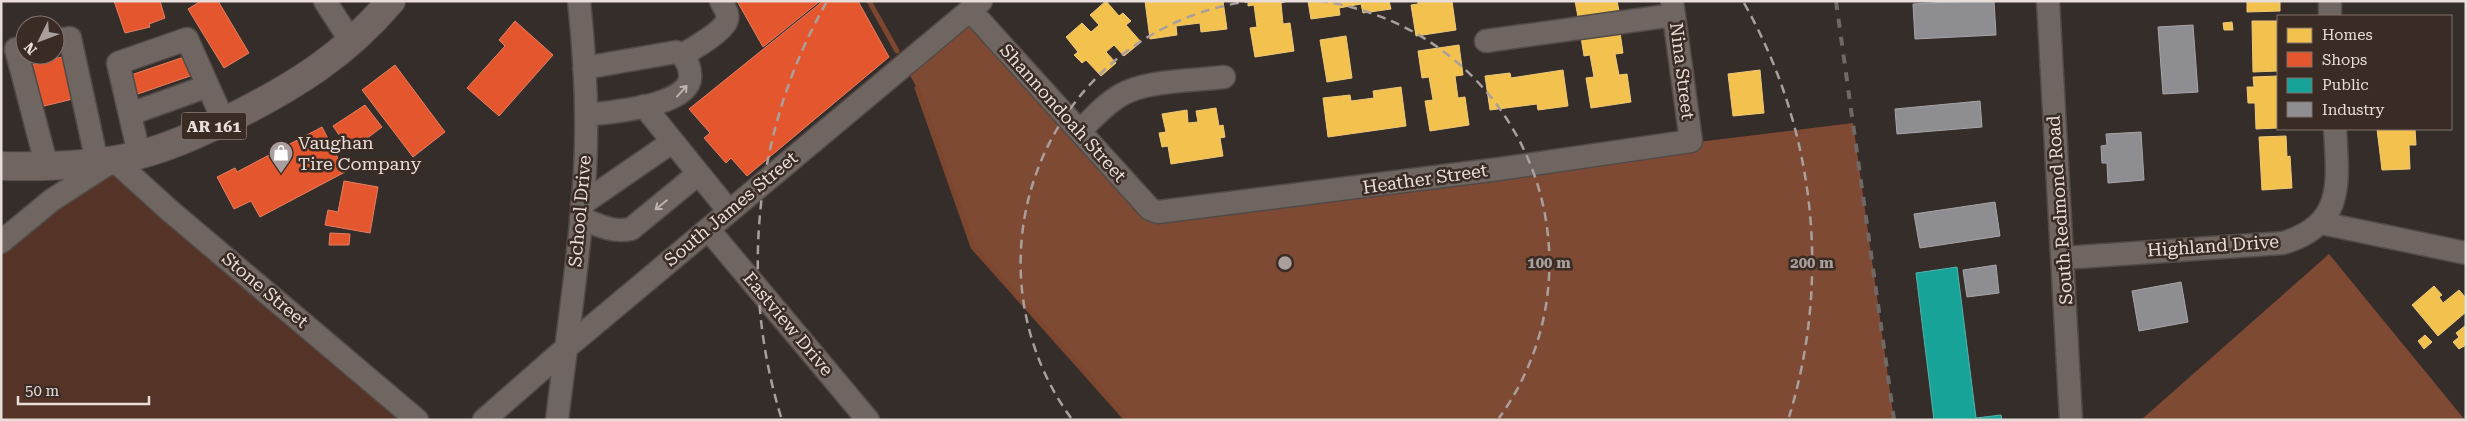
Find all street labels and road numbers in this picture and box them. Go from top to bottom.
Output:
street label: Nina Street [1666,21,1699,121]
street label: Shannondoah Street [996,39,1131,186]
road number: AR 161 [182,112,246,140]
street label: South Redmond Road [2042,114,2077,305]
street label: South James Street [660,147,802,270]
street label: School Drive [564,154,595,268]
street label: Heather Street [1361,159,1489,198]
street label: Highland Drive [2146,230,2280,261]
street label: Stone Street [218,247,313,332]
street label: Eastview Drive [739,267,838,380]

